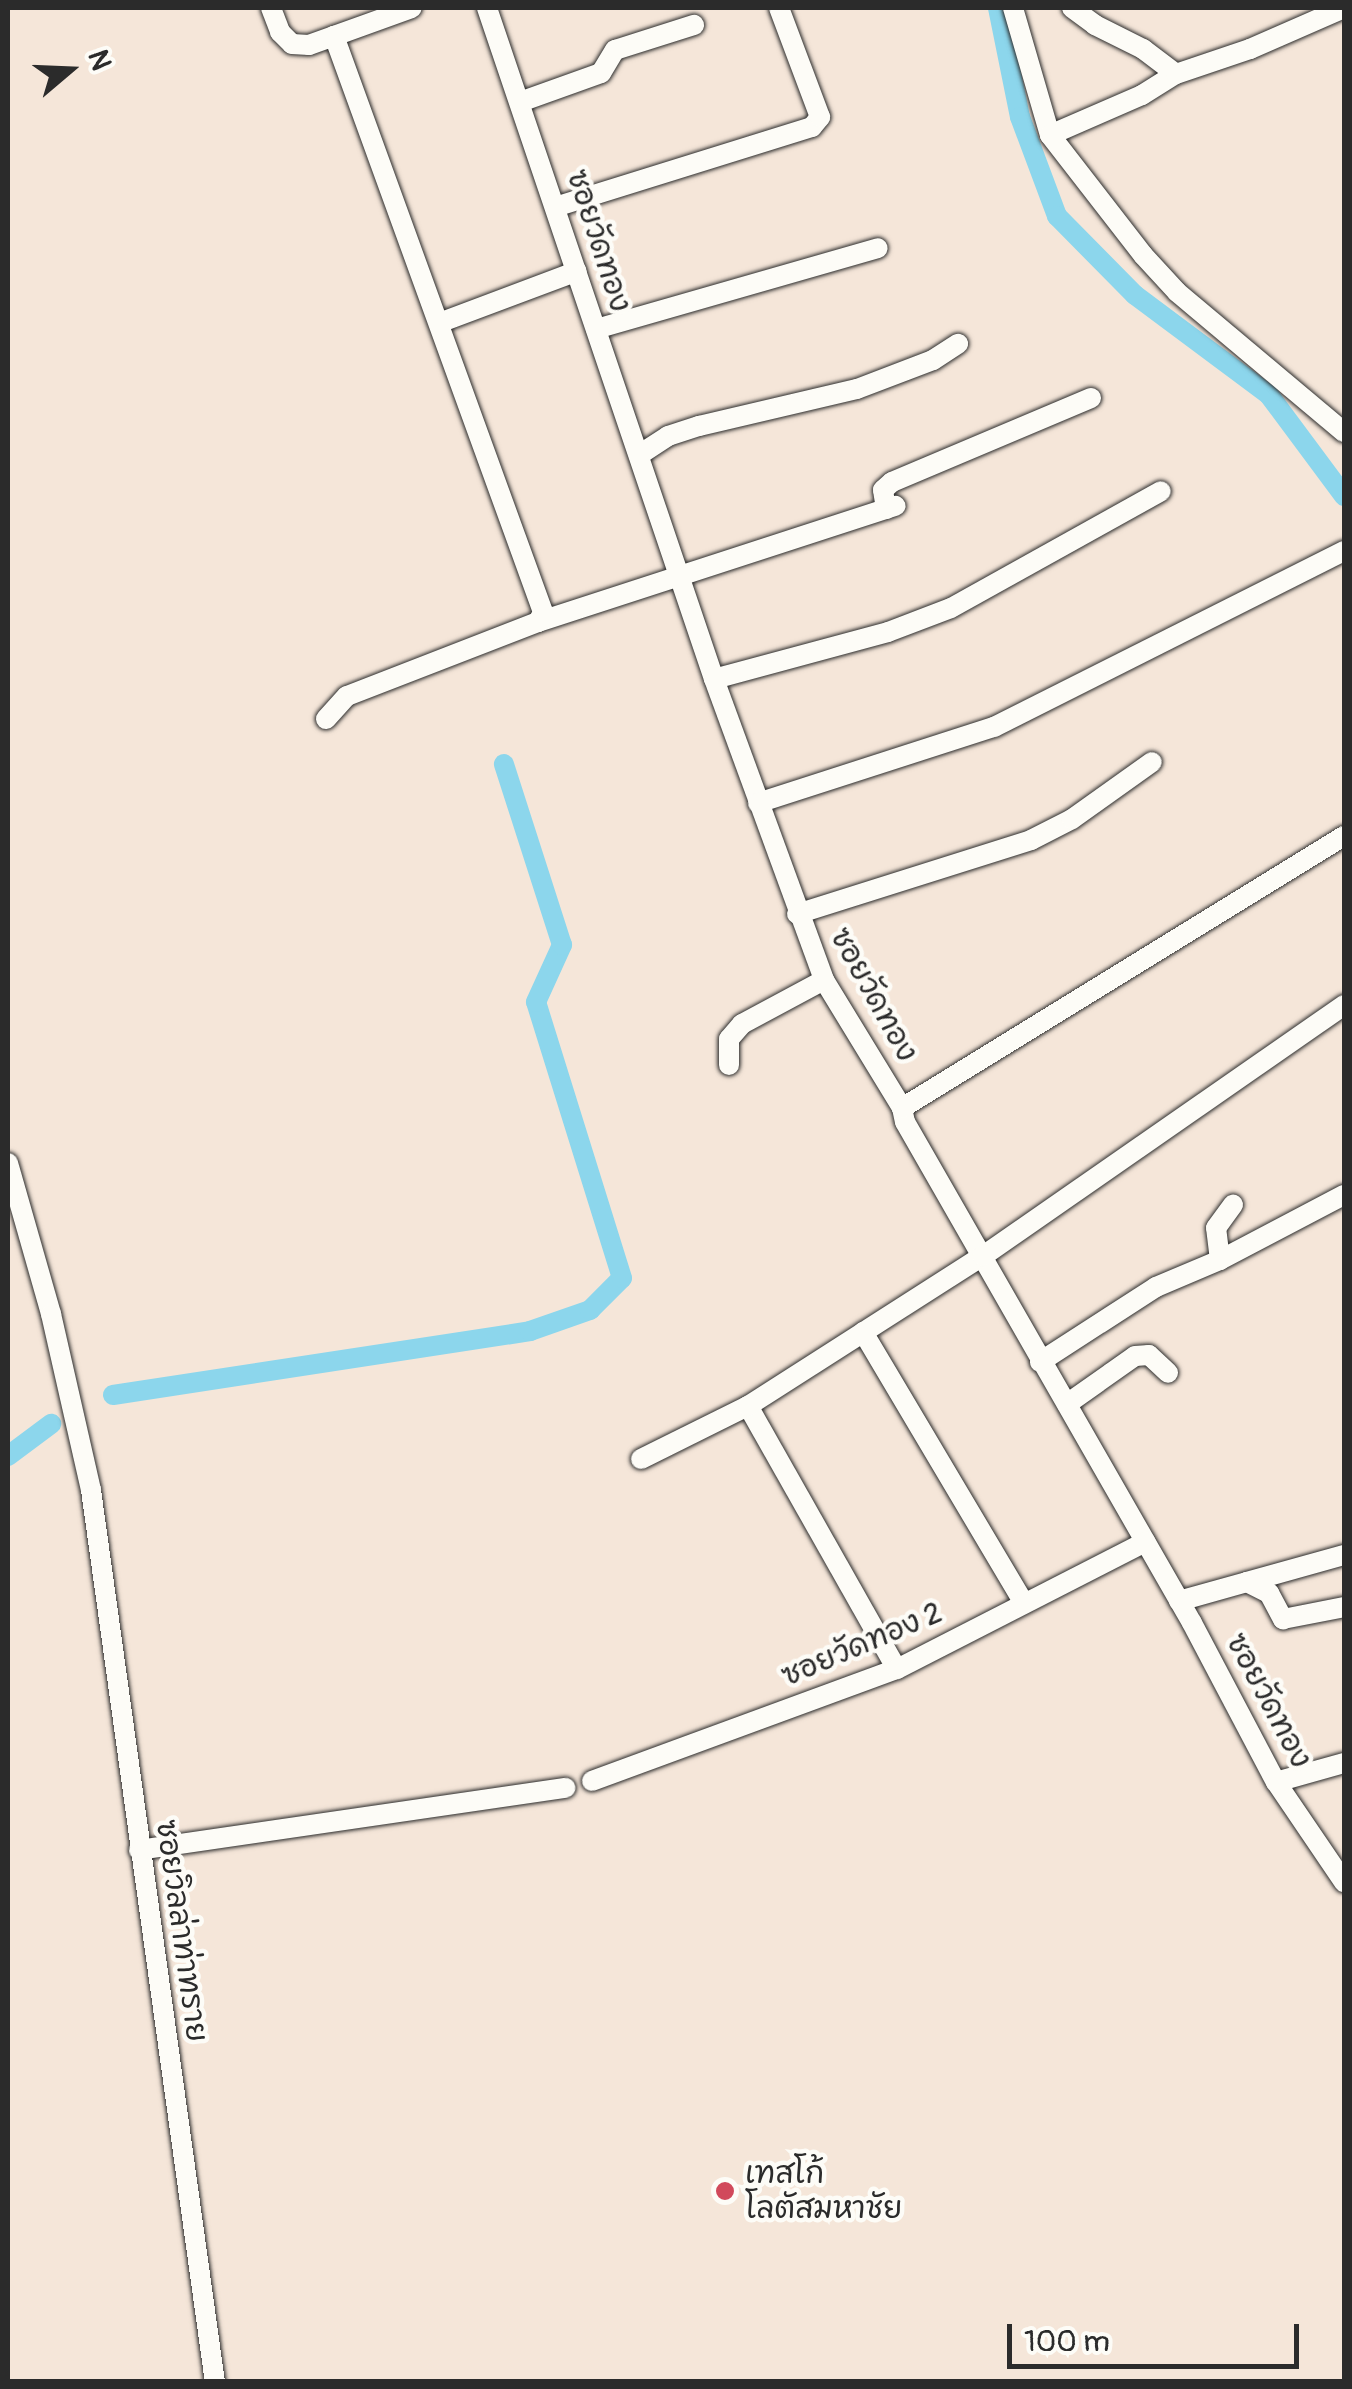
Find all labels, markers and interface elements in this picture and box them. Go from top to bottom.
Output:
north arrow [20,20,120,120]
text: N [79,45,118,75]
street label: ซอยวัดทอง [558,165,638,317]
street label: ซอยวัดทอง [821,922,925,1068]
street label: ซอยวัดทอง 2 [776,1595,948,1695]
street label: ซอยวัดทอง [1217,1627,1319,1775]
street label: ซอยวิลล่าท่าทราย [148,1818,214,2044]
place label: เทสโก้ โลตัสมหาชัย [745,2156,902,2226]
marker: เทสโก้ โลตัสมหาชัย [714,2180,736,2202]
scale bar [1012,2304,1304,2366]
text: 100 m [1024,2323,1110,2360]

